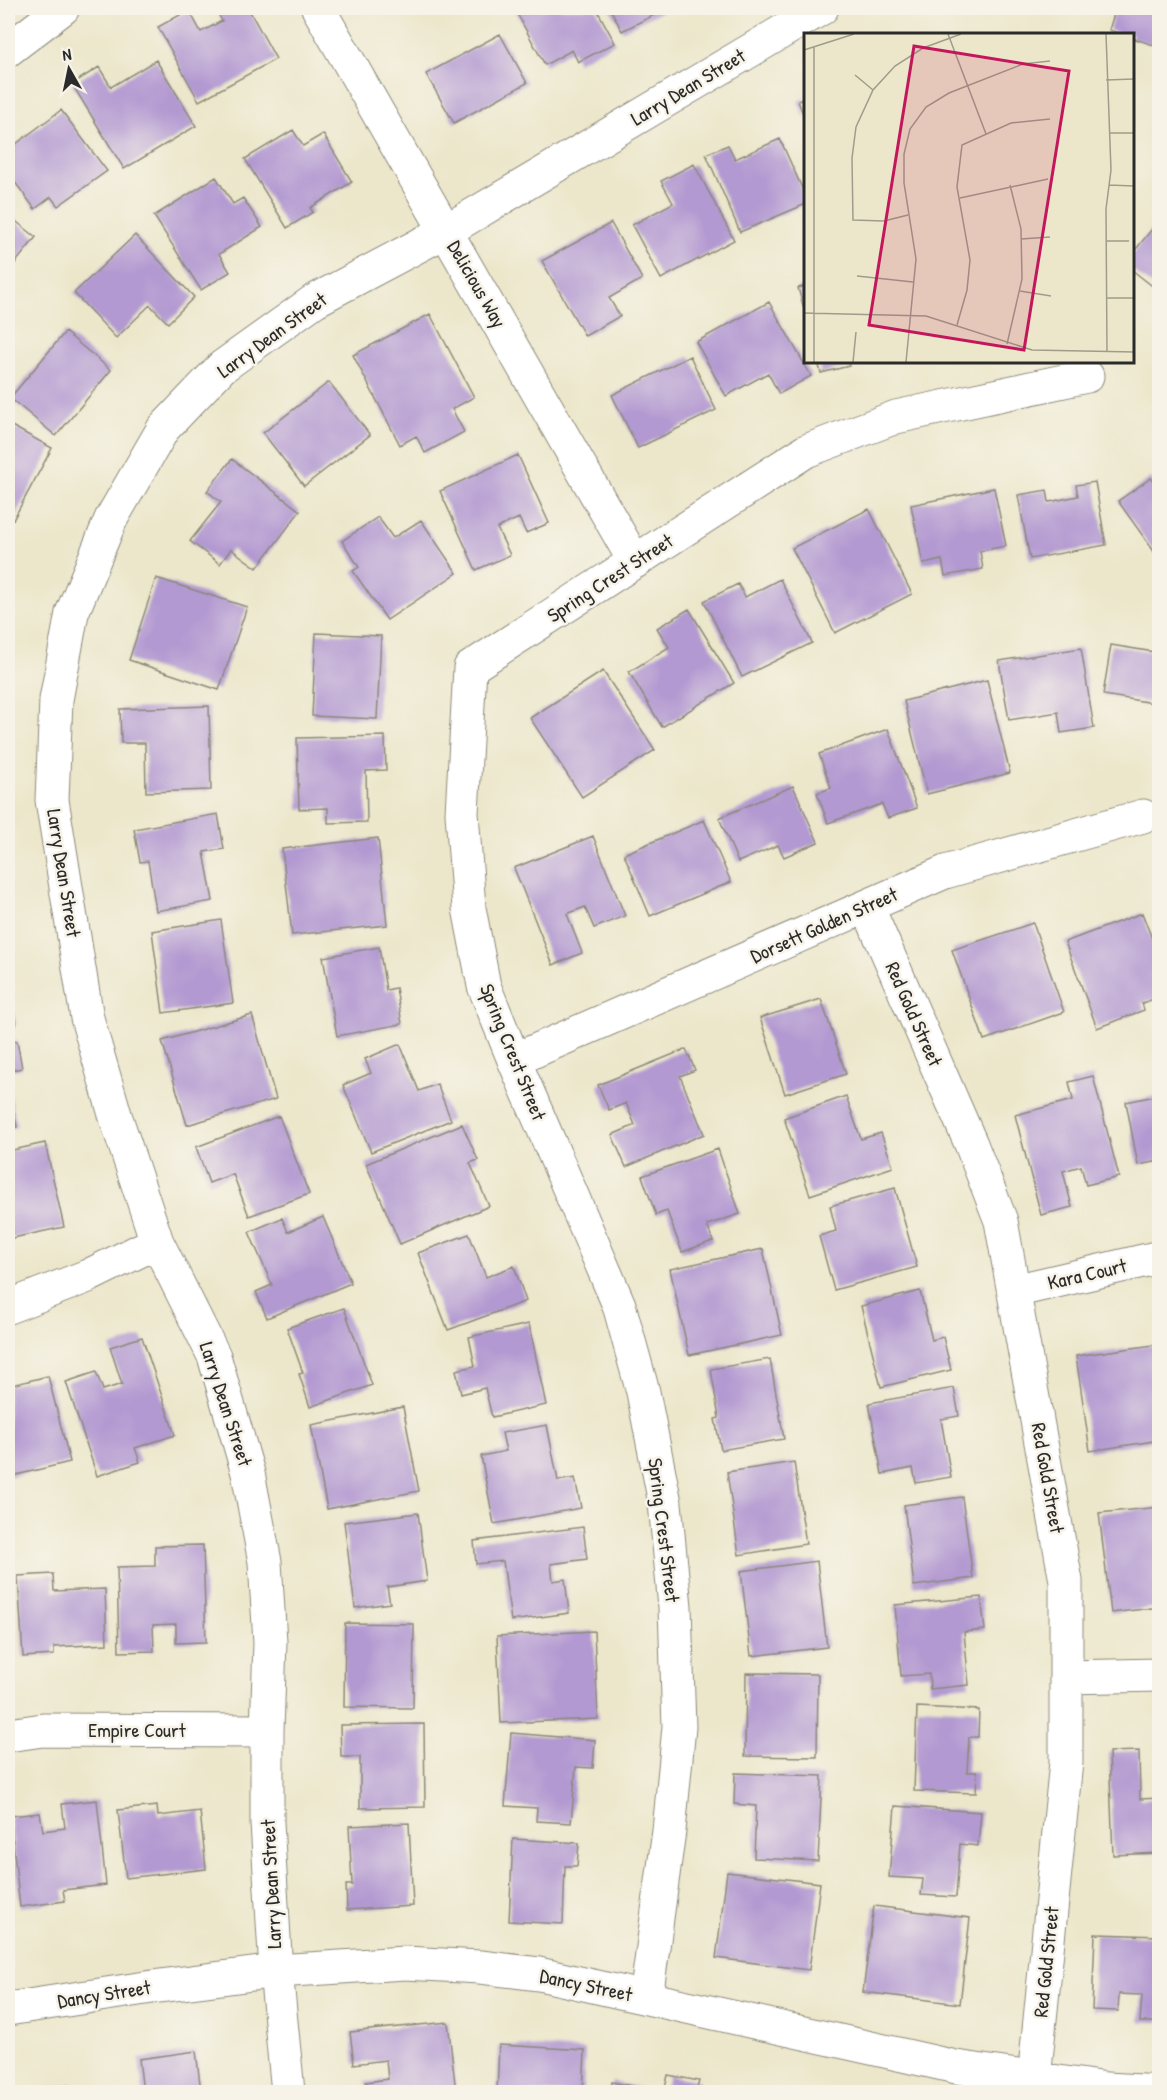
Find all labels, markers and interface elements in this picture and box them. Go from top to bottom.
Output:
inset map [804,33,1134,363]
north arrow [39,39,99,99]
street label: Larry Dean Street [625,41,751,131]
text: N [61,43,73,66]
street label: Delicious Way [442,235,513,332]
street label: Larry Dean Street [211,285,333,384]
street label: Spring Crest Street [542,526,679,628]
street label: Larry Dean Street [41,807,88,940]
street label: Dorsett Golden Street [746,880,903,969]
street label: Red Gold Street [879,957,950,1071]
street label: Spring Crest Street [474,980,554,1125]
street label: Kara Court [1045,1251,1130,1296]
street label: Larry Dean Street [194,1338,260,1471]
street label: Red Gold Street [1026,1421,1072,1536]
street label: Spring Crest Street [642,1456,687,1605]
street label: Empire Court [88,1716,187,1743]
street label: Larry Dean Street [254,1818,287,1949]
street label: Red Gold Street [1026,1904,1065,2019]
street label: Dancy Street [537,1962,636,2008]
street label: Dancy Street [56,1973,153,2014]

